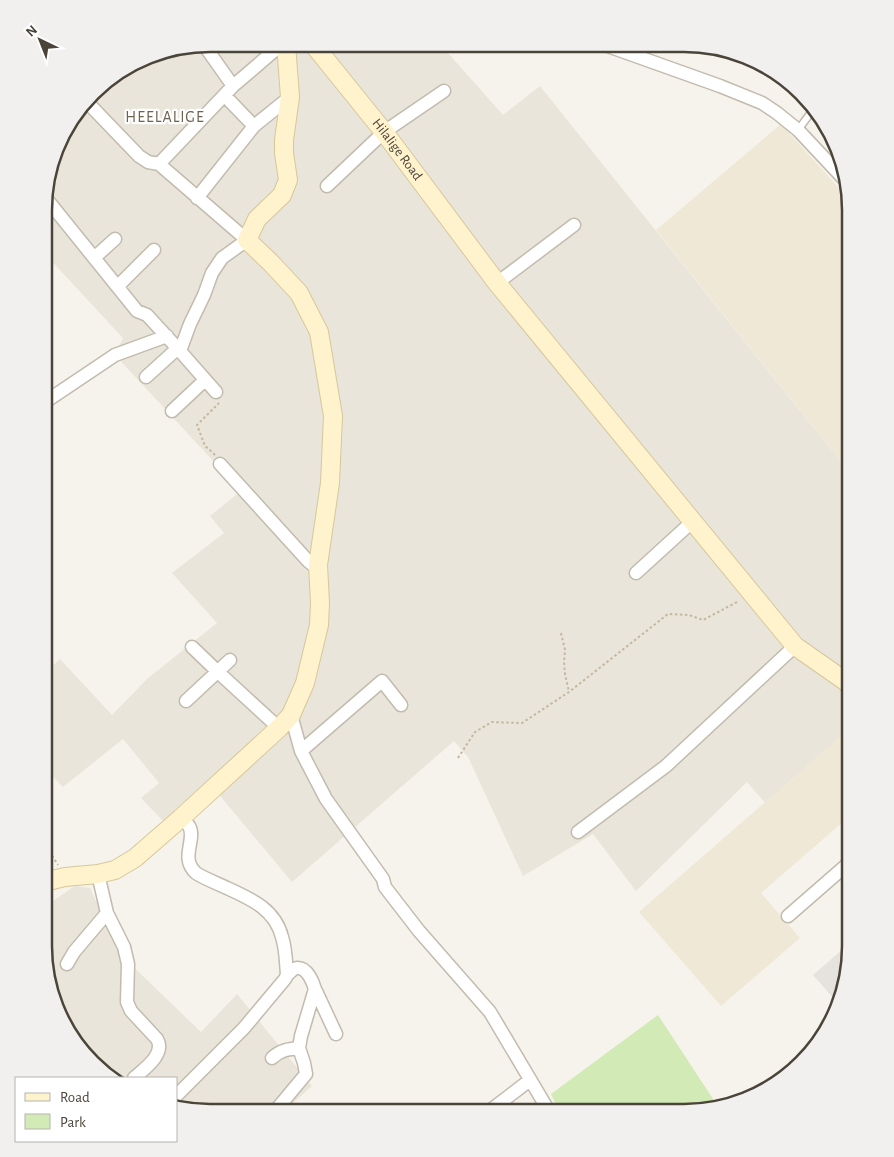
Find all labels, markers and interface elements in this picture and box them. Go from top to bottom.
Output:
north arrow [15,15,65,65]
text: N [23,23,40,40]
district label: HEELALIGE [125,109,205,125]
street label: Hilalige Road [369,116,425,183]
legend [15,1077,178,1142]
text: Road [60,1090,90,1105]
text: Park [60,1115,86,1130]

